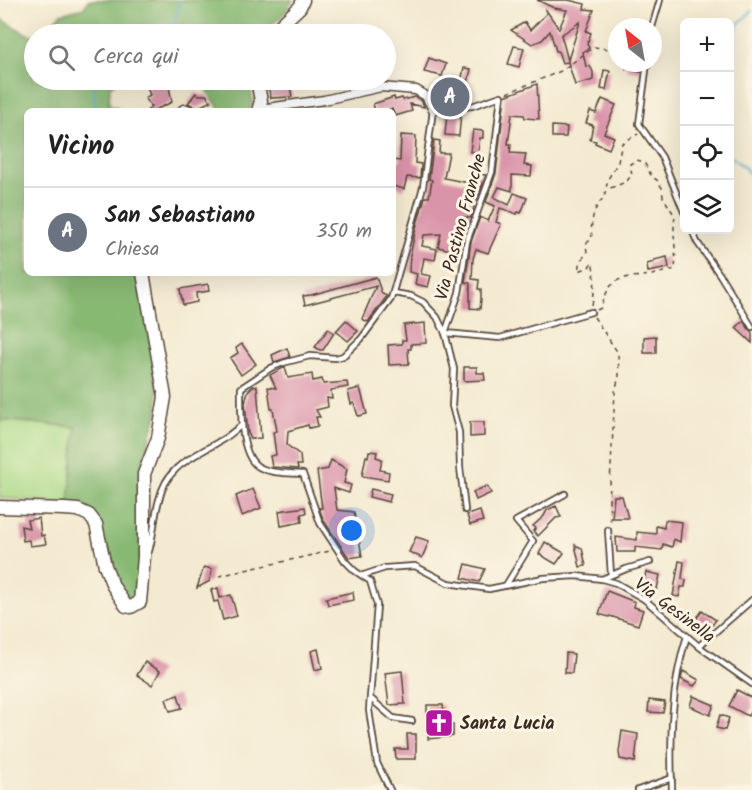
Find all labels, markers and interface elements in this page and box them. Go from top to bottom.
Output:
north arrow [608,18,662,72]
map controls [680,18,734,234]
button: + [680,18,734,72]
search box [24,24,396,90]
text: Cerca qui [93,40,179,75]
icon: search [45,41,78,74]
button: − [680,72,734,126]
pin: A [430,74,470,120]
text: Vicino [48,126,114,168]
button: locate [680,126,734,180]
street label: Via Pastino Franche [428,151,495,304]
button: layers [680,180,734,234]
text: San Sebastiano [105,199,255,234]
text: A [61,216,74,248]
text: 350 m [316,216,372,248]
text: Chiesa [105,234,159,266]
your location [337,516,366,545]
street label: Via Gesinella [627,571,721,652]
church icon: Santa Lucia [423,707,455,739]
place label: Santa Lucia [460,710,555,739]

